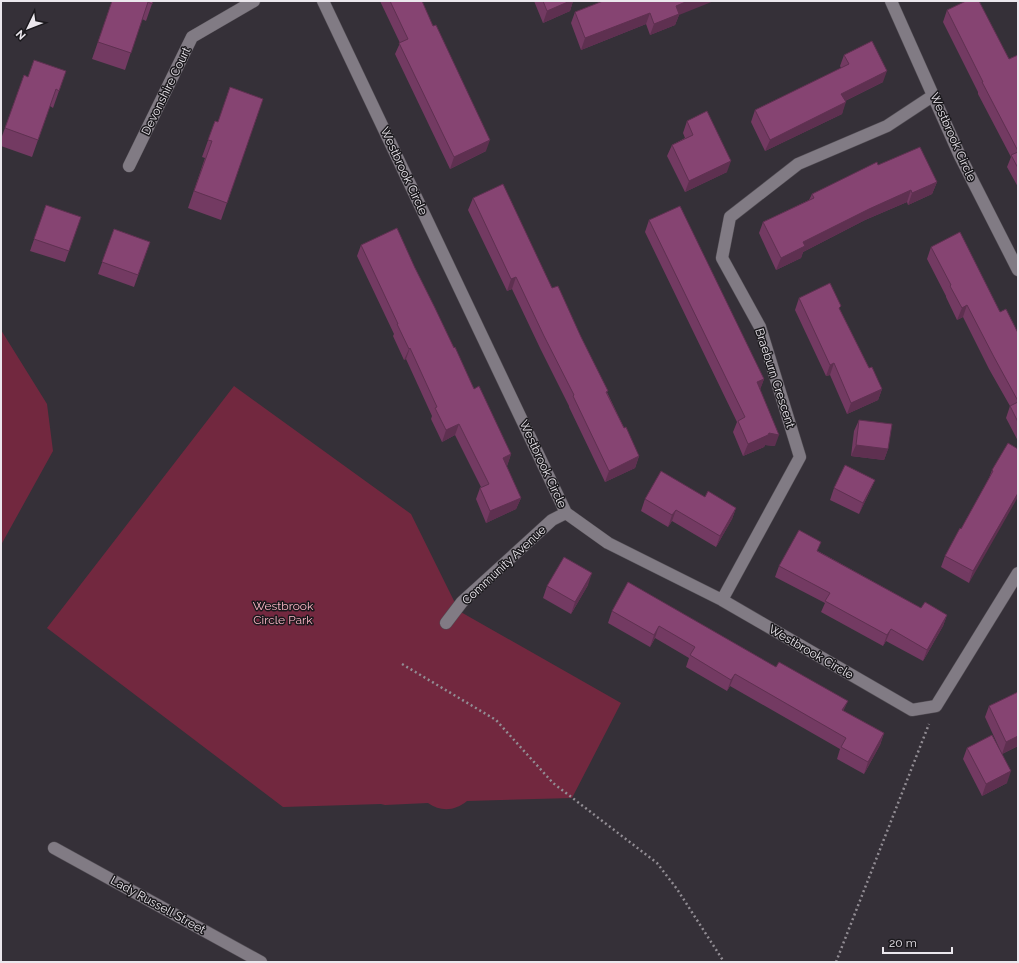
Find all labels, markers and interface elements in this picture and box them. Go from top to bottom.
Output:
north arrow [8,8,48,48]
text: N [13,27,29,42]
street label: Devonshire Court [139,45,193,137]
street label: Westbrook Circle [927,91,979,183]
street label: Westbrook Circle [377,125,431,217]
street label: Braeburn Crescent [752,326,798,430]
street label: Westbrook Circle [516,418,570,510]
street label: Community Avenue [459,523,549,607]
park label: Westbrook Circle Park [253,599,314,627]
street label: Westbrook Circle [766,622,856,682]
street label: Lady Russell Street [108,873,208,937]
scale bar [883,929,952,955]
text: 20 m [889,936,917,950]

